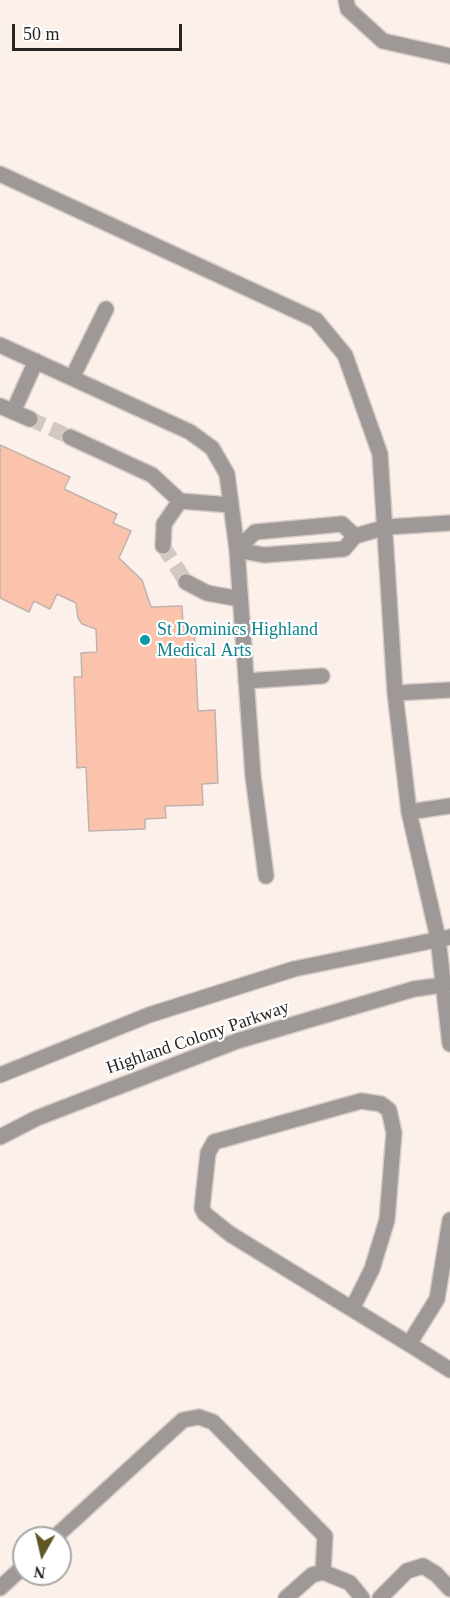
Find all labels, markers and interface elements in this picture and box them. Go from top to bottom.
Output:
scale bar [15,12,184,50]
text: 50 m [23,24,60,44]
place label: St Dominics Highland Medical Arts [157,619,318,662]
marker: St Dominics Highland Medical Arts [138,633,152,647]
street label: Highland Colony Parkway [104,997,292,1079]
north arrow [12,1526,72,1586]
text: N [33,1563,47,1582]

